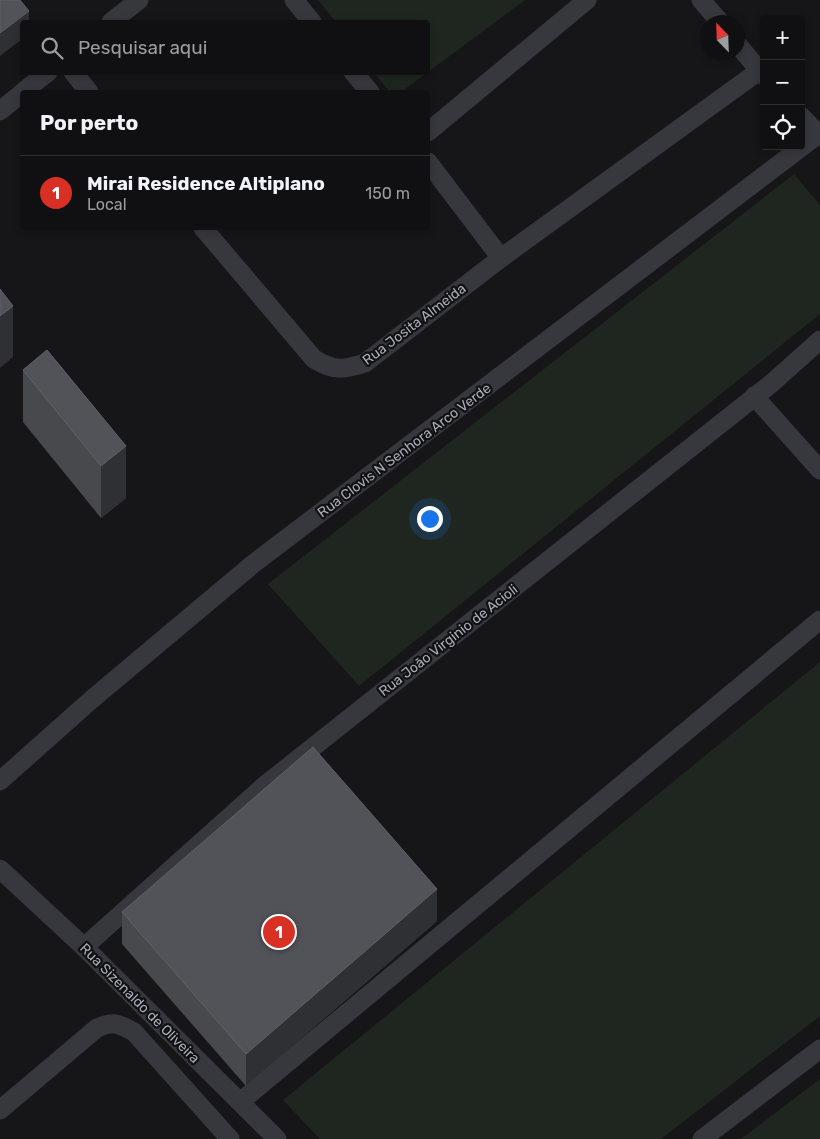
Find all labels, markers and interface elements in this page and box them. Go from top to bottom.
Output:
north arrow [700,15,745,60]
map controls [760,15,805,150]
button: + [760,15,805,60]
search box [20,20,430,75]
icon: search [38,34,66,62]
text: Pesquisar aqui [78,36,207,59]
button: − [760,60,805,105]
button: locate [760,105,805,150]
text: Por perto [40,110,138,135]
text: Mirai Residence Altiplano [87,172,325,195]
text: 1 [52,184,60,203]
text: 150 m [365,184,410,203]
text: Local [87,195,127,214]
street label: Rua Josita Almeida [359,280,469,369]
street label: Rua Clovis N Senhora Arco Verde [314,380,494,521]
your location [417,506,443,532]
street label: Rua João Virginio de Acioli [375,581,521,700]
pin: 1 [263,913,295,951]
street label: Rua Sizenaldo de Oliveira [76,940,203,1067]

